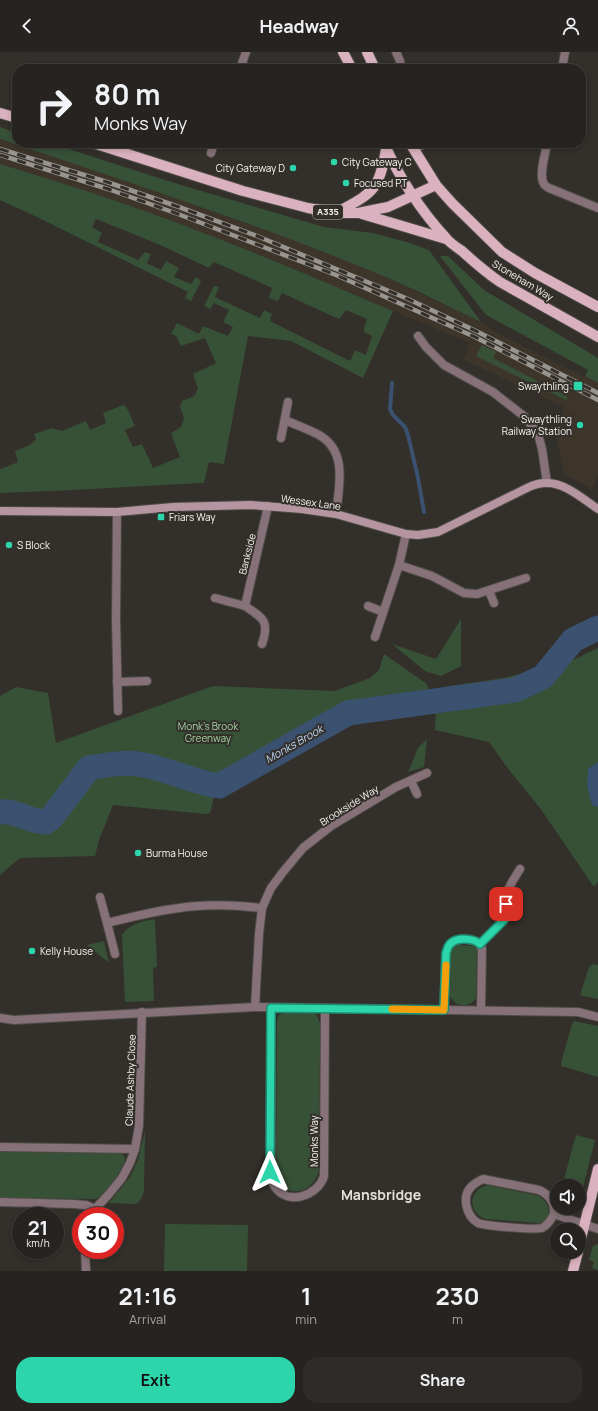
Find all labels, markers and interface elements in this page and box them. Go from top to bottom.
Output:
text: Headway [260,14,338,38]
icon: back [16,15,38,37]
icon: person [560,15,582,37]
text: 80 m [94,75,160,113]
icon: right [28,80,80,132]
text: Monks Way [94,111,187,135]
place label: City Gateway C [342,155,412,169]
marker: City Gateway C [329,157,339,167]
place label: City Gateway D [216,161,285,175]
marker: City Gateway D [288,163,298,173]
place label: Focused PT [354,176,407,190]
marker: Focused PT [341,178,351,188]
road number: A335 [313,205,343,219]
street label: Stoneham Way [490,256,557,304]
place label: Swaythling [518,379,569,393]
marker: Swaythling [572,380,584,392]
place label: Swaythling Railway Station [502,412,572,438]
marker: Swaythling Railway Station [575,420,585,430]
street label: Wessex Lane [280,491,342,513]
place label: Friars Way [169,510,216,524]
marker: Friars Way [156,512,166,522]
street label: Bankside [235,532,259,576]
place label: S Block [17,538,51,552]
marker: S Block [4,540,14,550]
park label: Monk's Brook Greenway [178,719,239,745]
water label: Monks Brook [262,720,327,766]
street label: Brookside Way [317,781,382,829]
place label: Burma House [146,846,208,860]
marker: Burma House [133,848,143,858]
pin [489,887,523,921]
icon: arrive [495,893,517,915]
place label: Kelly House [40,944,93,958]
marker: Kelly House [27,946,37,956]
street label: Claude Ashby Close [121,1034,139,1126]
street label: Monks Way [307,1114,321,1167]
position arrow [249,1151,291,1193]
map controls [550,1179,586,1259]
button: sound [550,1179,586,1215]
district label: Mansbridge [341,1185,421,1204]
speed limit sign: 30 [72,1207,124,1259]
text: 21 [28,1214,48,1241]
button: search [550,1223,586,1259]
text: km/h [26,1236,50,1250]
text: 21:16 [118,1279,177,1312]
text: 1 [301,1279,311,1312]
text: 230 [436,1279,480,1312]
text: Arrival [129,1310,166,1328]
text: min [295,1310,317,1328]
text: m [452,1310,463,1328]
button: Exit [16,1357,295,1403]
button: Share [303,1357,582,1403]

